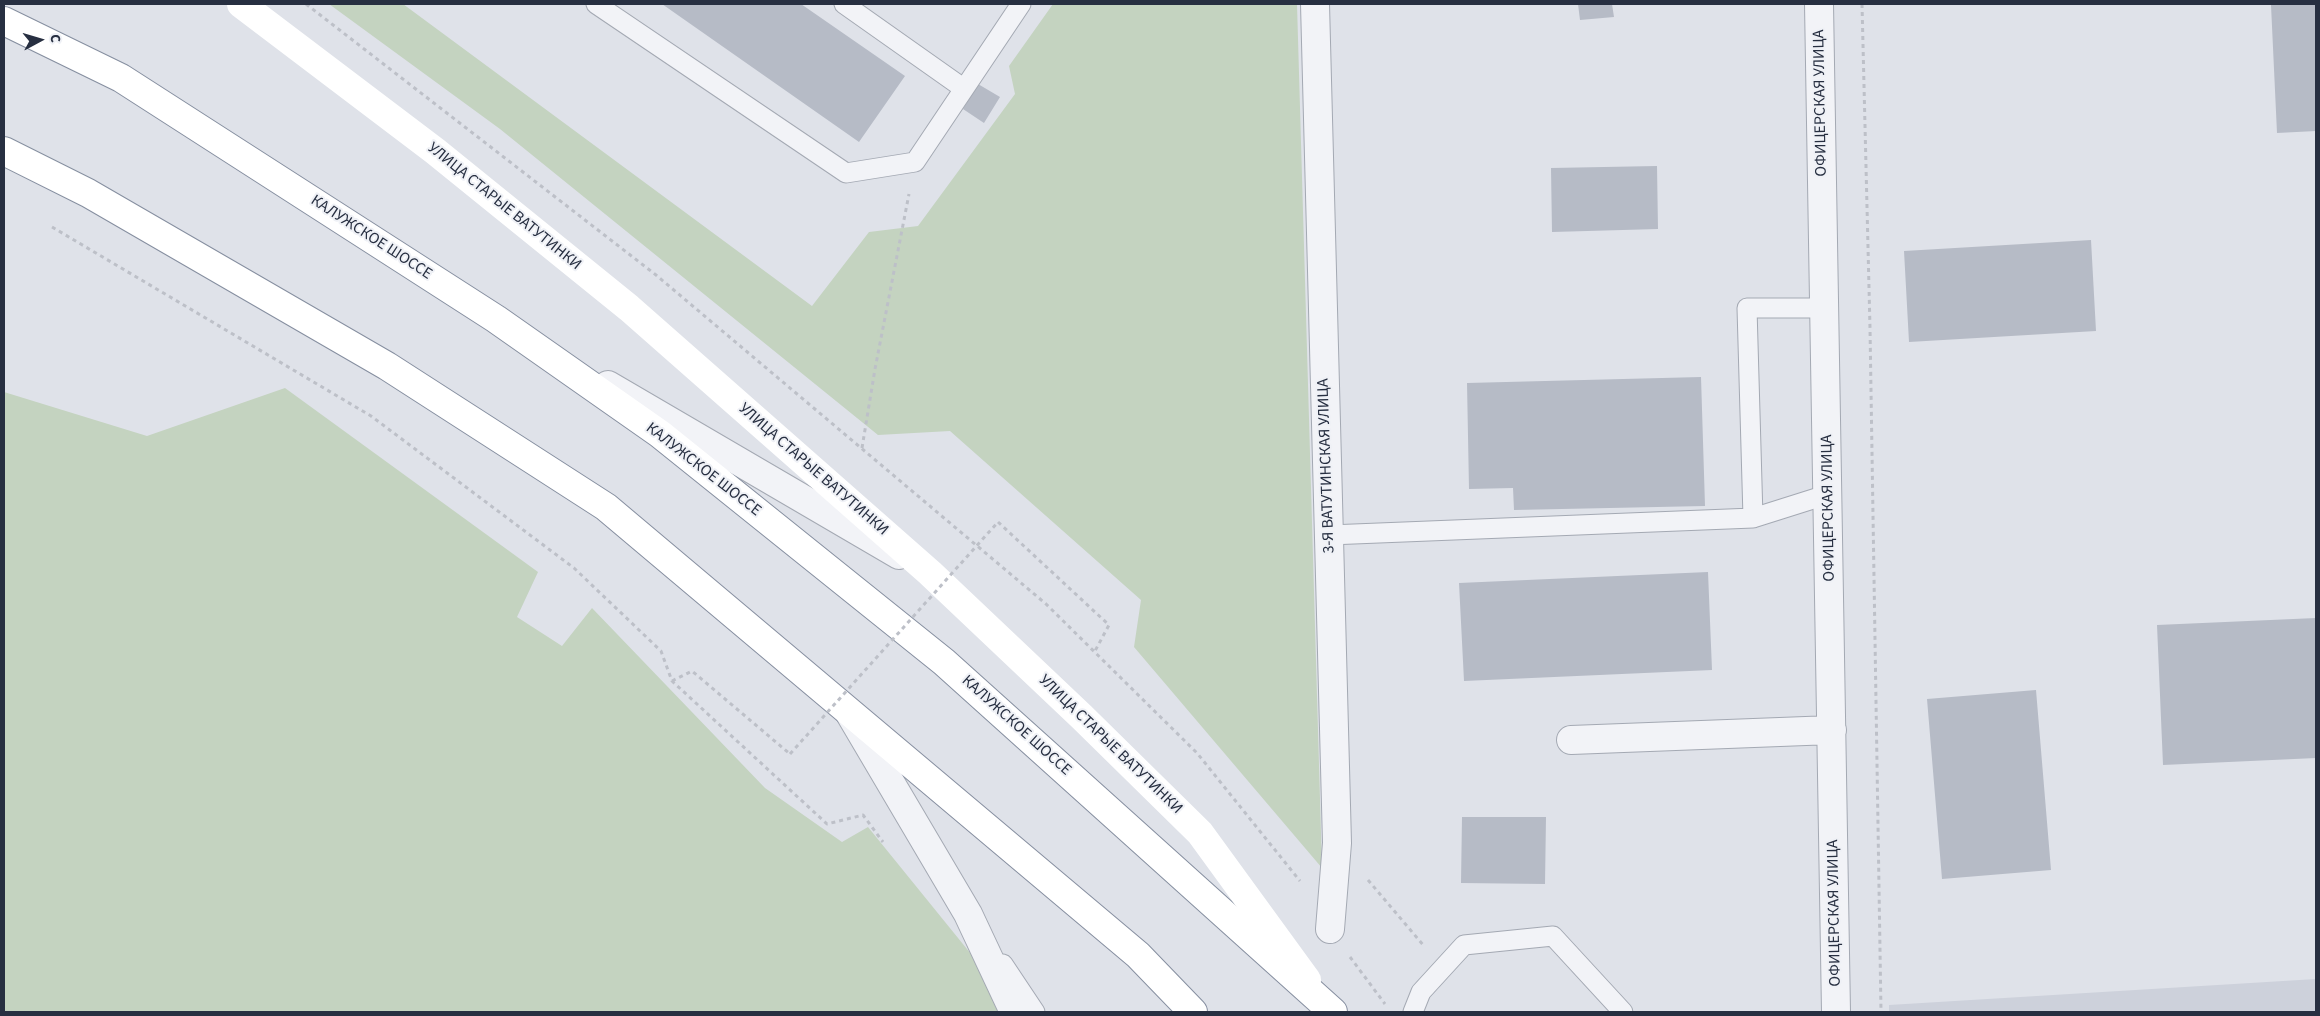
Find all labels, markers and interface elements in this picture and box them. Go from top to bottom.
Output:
north arrow [15,15,65,65]
street label: ОФИЦЕРСКАЯ УЛИЦА [1810,29,1832,177]
text: С [45,33,65,44]
street label: УЛИЦА СТАРЫЕ ВАТУТИНКИ [423,139,585,275]
street label: КАЛУЖСКОЕ ШОССЕ [307,192,435,284]
street label: 3-Я ВАТУТИНСКАЯ УЛИЦА [1314,378,1340,554]
street label: УЛИЦА СТАРЫЕ ВАТУТИНКИ [734,400,892,540]
street label: КАЛУЖСКОЕ ШОССЕ [642,419,764,521]
street label: ОФИЦЕРСКАЯ УЛИЦА [1818,434,1840,582]
street label: УЛИЦА СТАРЫЕ ВАТУТИНКИ [1034,671,1186,819]
street label: КАЛУЖСКОЕ ШОССЕ [957,672,1075,780]
street label: ОФИЦЕРСКАЯ УЛИЦА [1824,839,1846,987]

